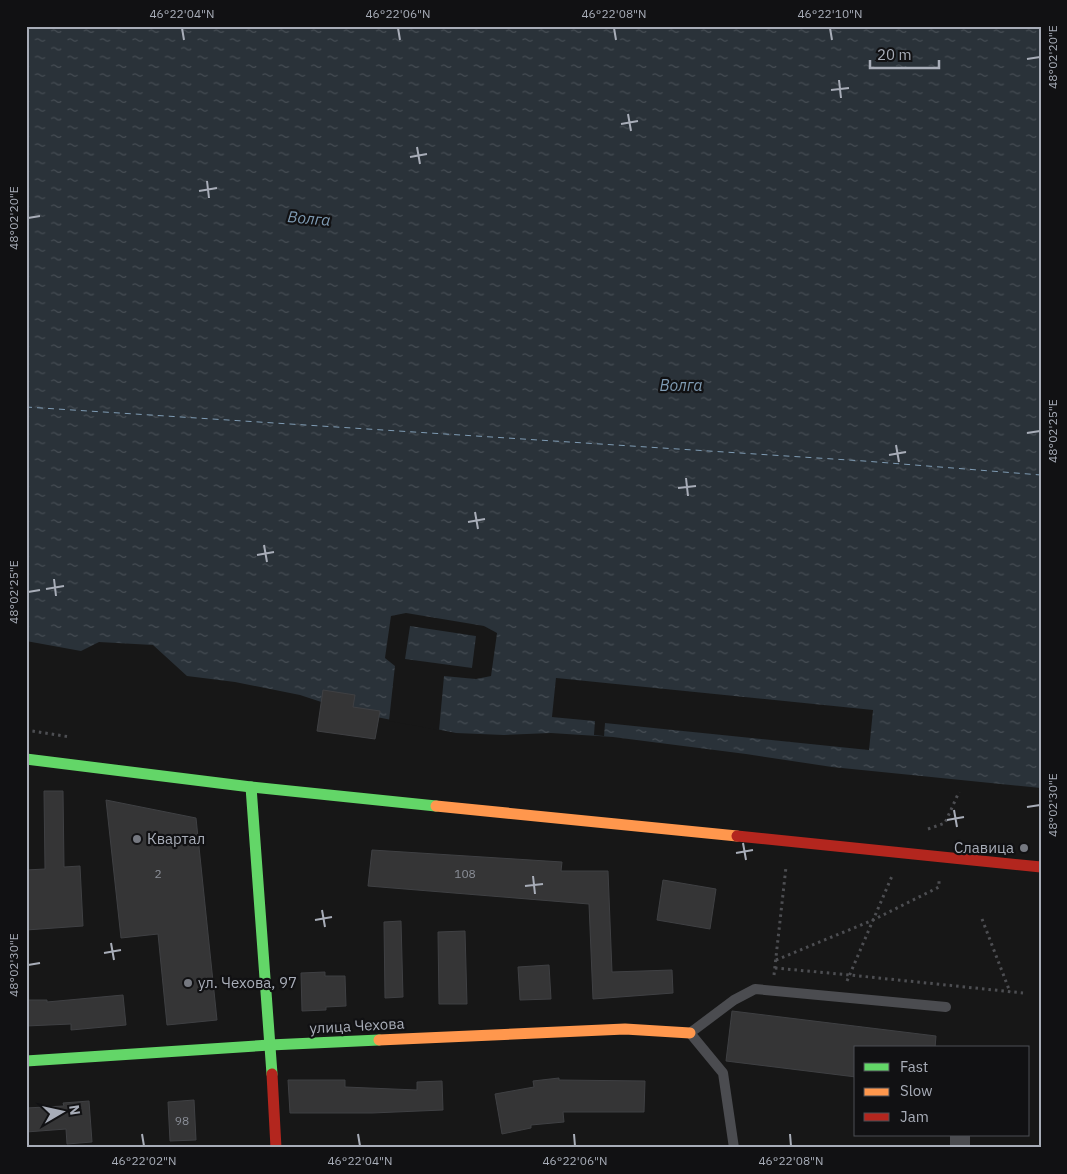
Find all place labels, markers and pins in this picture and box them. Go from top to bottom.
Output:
place label: Квартал [147,829,205,848]
marker: Квартал [131,833,143,845]
place label: Славица [954,838,1014,857]
marker: Славица [1018,842,1030,854]
place label: ул. Чехова, 97 [198,973,297,992]
marker: ул. Чехова, 97 [182,977,194,989]

